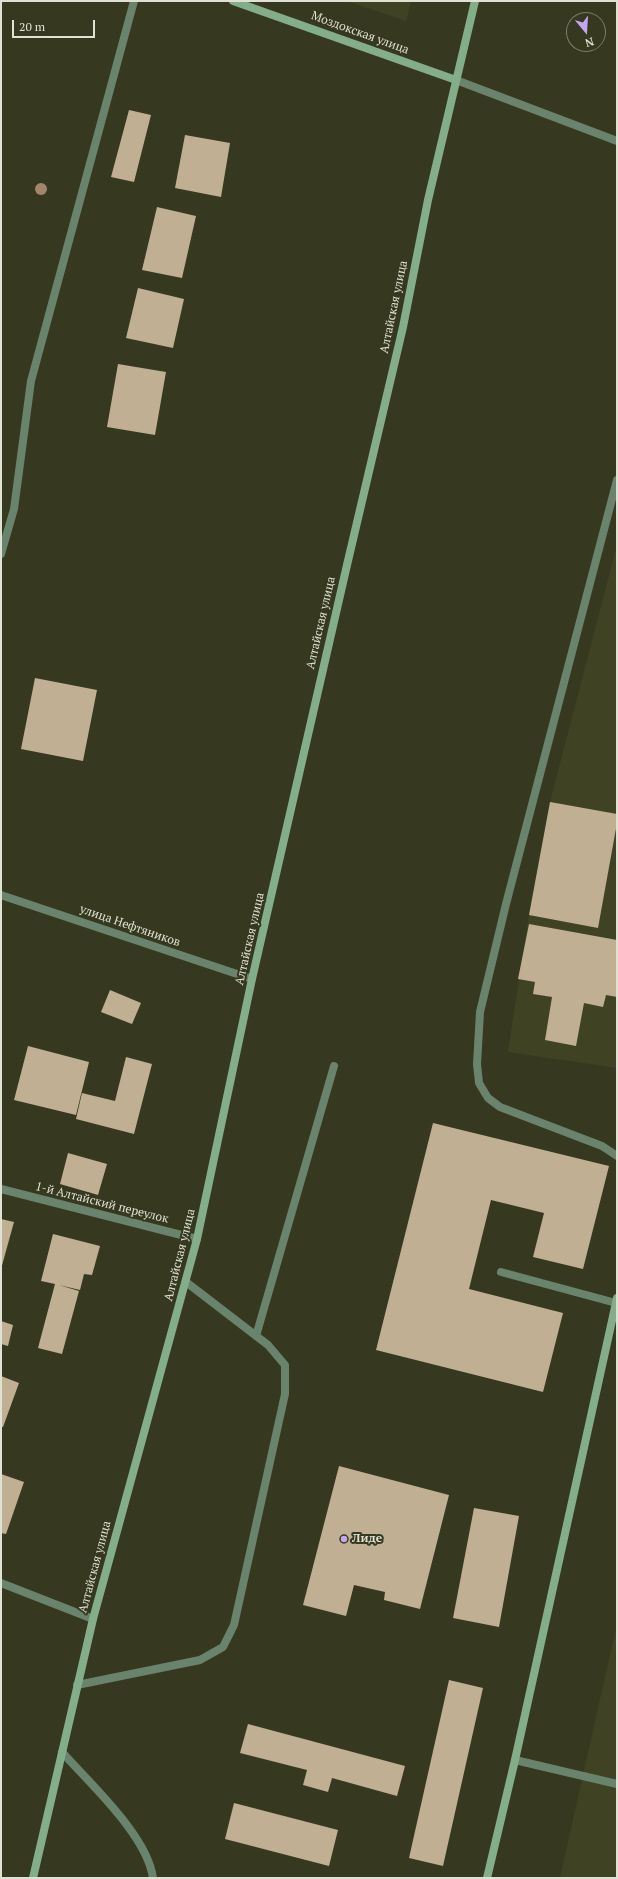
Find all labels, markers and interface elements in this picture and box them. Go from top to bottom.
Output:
street label: Моздокская улица [309,9,411,57]
scale bar [14,12,97,38]
north arrow [566,12,606,52]
text: 20 m [19,19,45,34]
text: N [583,35,596,50]
street label: Алтайская улица [377,259,411,355]
street label: Алтайская улица [303,575,339,671]
street label: Алтайская улица [232,891,268,987]
street label: улица Нефтяников [78,902,182,950]
street label: 1-й Алтайский переулок [34,1179,170,1227]
street label: Алтайская улица [162,1207,198,1303]
street label: Алтайская улица [76,1519,114,1615]
place label: Лиде [352,1532,382,1546]
marker: Лиде [339,1534,349,1544]

